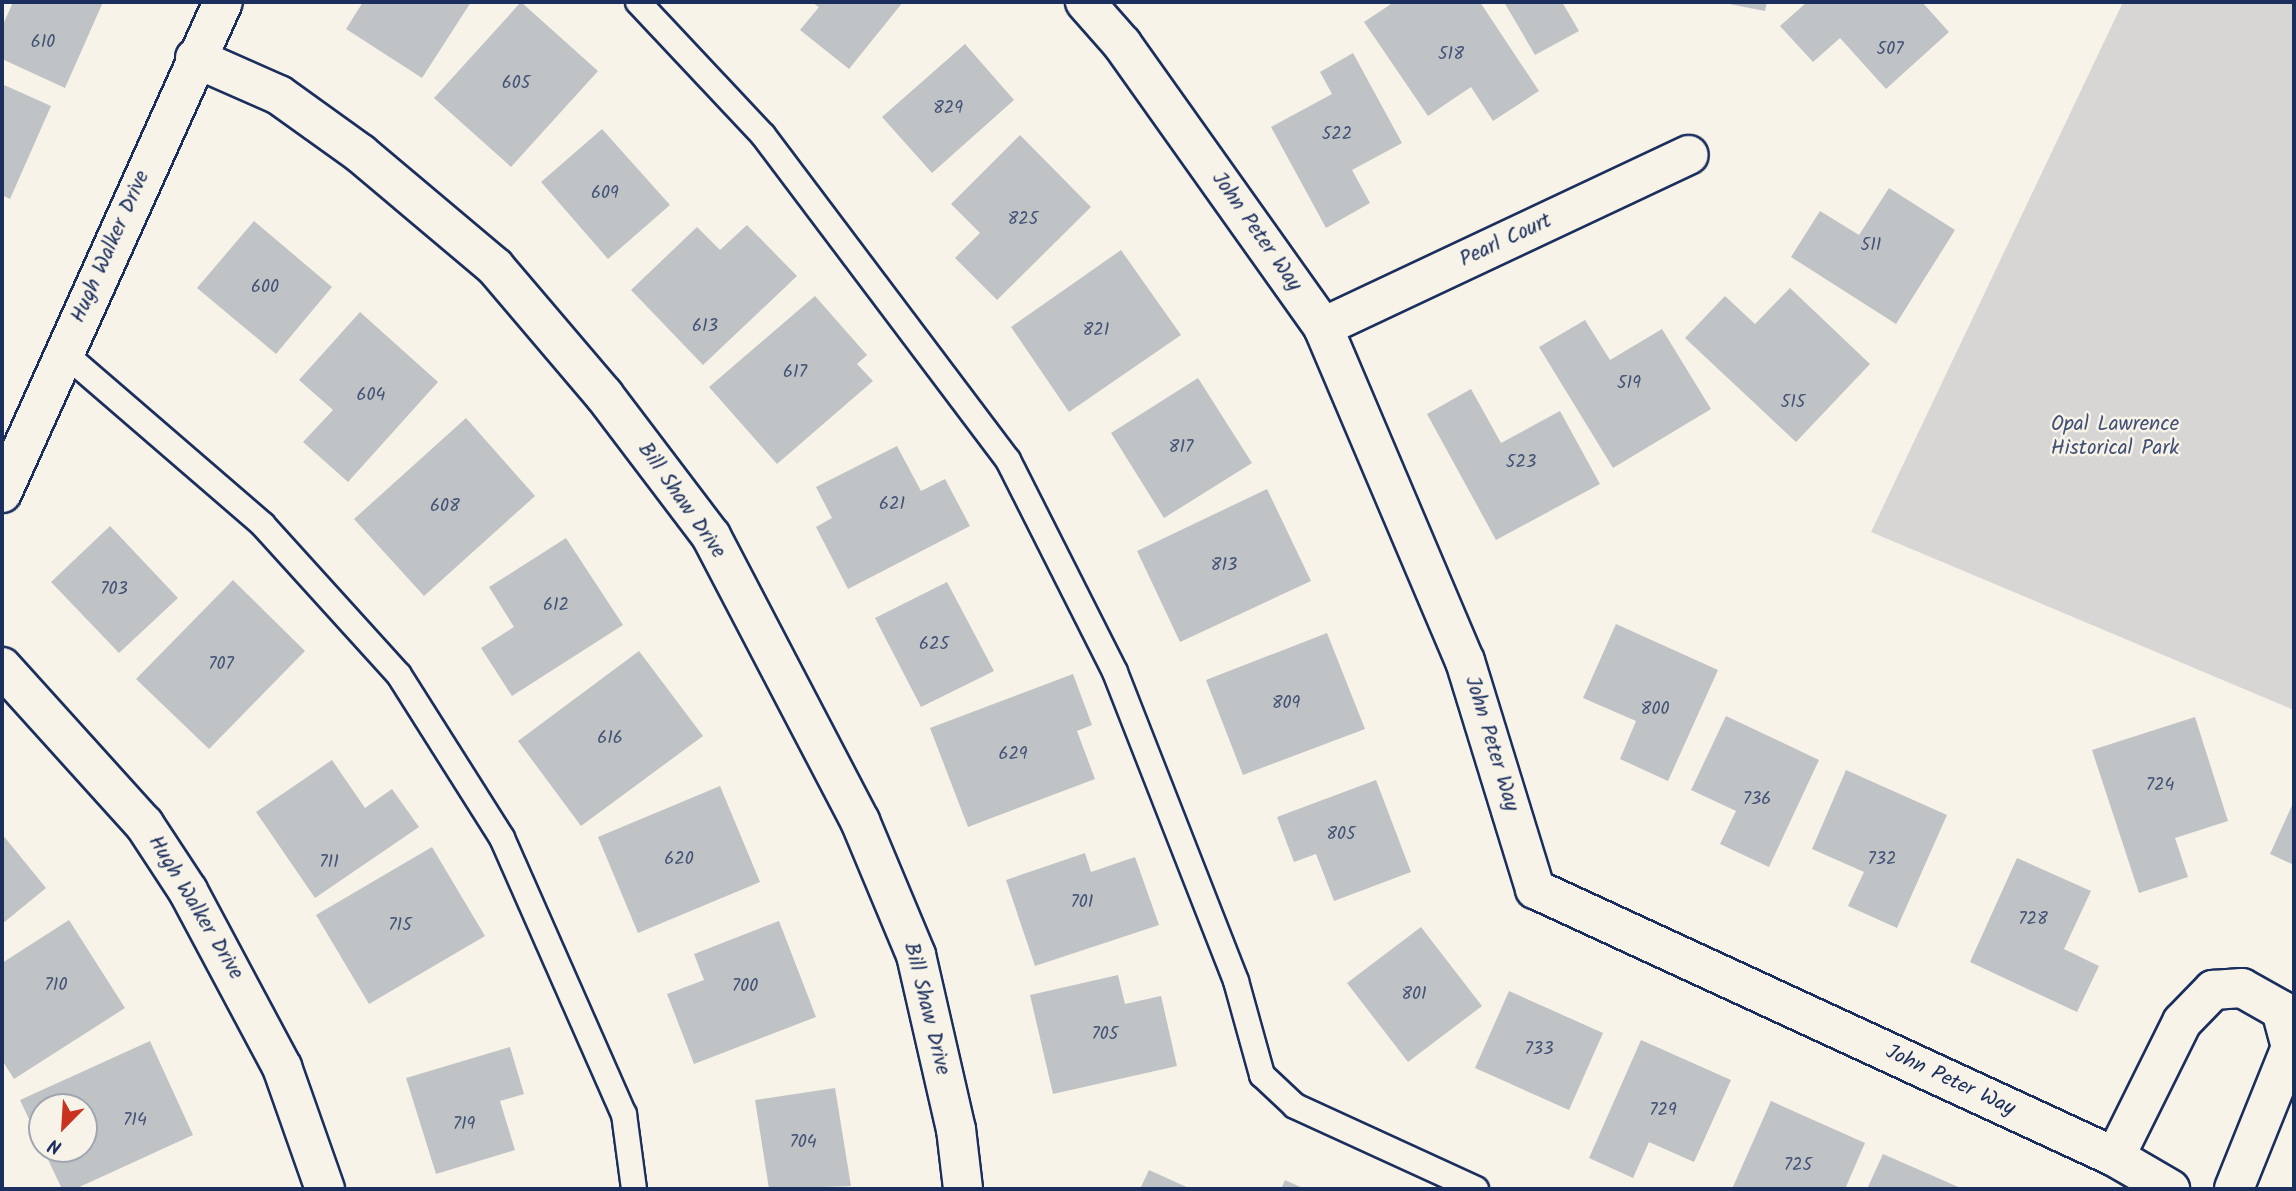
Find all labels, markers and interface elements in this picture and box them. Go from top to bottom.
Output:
house number: 610 [31,32,55,54]
house number: 507 [1877,39,1903,61]
house number: 518 [1438,44,1464,66]
house number: 605 [502,73,530,95]
house number: 829 [933,98,963,120]
house number: 522 [1322,124,1352,146]
street label: Hugh Walker Drive [66,167,156,327]
street label: John Peter Way [1205,167,1307,297]
house number: 609 [591,183,619,205]
house number: 825 [1008,209,1038,231]
street label: Pearl Court [1456,209,1556,273]
house number: 511 [1861,235,1881,257]
house number: 600 [251,277,279,299]
house number: 613 [692,316,718,338]
house number: 821 [1083,320,1109,342]
house number: 617 [783,362,807,384]
house number: 519 [1617,373,1641,395]
house number: 604 [357,385,385,407]
house number: 515 [1781,392,1805,414]
park label: Opal Lawrence Historical Park [2051,412,2179,462]
house number: 817 [1169,437,1193,459]
street label: Bill Shaw Drive [632,438,730,564]
house number: 523 [1506,452,1536,474]
house number: 621 [879,494,905,516]
house number: 608 [430,496,460,518]
house number: 813 [1211,555,1237,577]
house number: 703 [100,579,128,601]
house number: 612 [543,595,569,617]
house number: 625 [919,634,949,656]
house number: 707 [208,654,234,676]
street label: John Peter Way [1458,673,1524,815]
house number: 809 [1272,693,1300,715]
house number: 800 [1641,699,1669,721]
house number: 616 [597,728,623,750]
house number: 629 [998,744,1028,766]
house number: 724 [2146,775,2174,797]
house number: 736 [1743,789,1771,811]
house number: 805 [1326,824,1356,846]
street label: Hugh Walker Drive [142,831,248,985]
house number: 620 [664,849,694,871]
house number: 732 [1867,849,1897,871]
house number: 711 [319,852,339,874]
house number: 701 [1071,892,1093,914]
house number: 728 [2018,909,2048,931]
house number: 715 [388,915,412,937]
street label: Bill Shaw Drive [897,940,955,1078]
house number: 710 [45,975,67,997]
house number: 700 [732,976,758,998]
house number: 801 [1401,984,1427,1006]
house number: 705 [1092,1024,1118,1046]
house number: 733 [1525,1039,1553,1061]
street label: John Peter Way [1881,1040,2019,1122]
north arrow [28,1093,98,1163]
house number: 729 [1649,1100,1677,1122]
house number: 714 [123,1110,147,1132]
house number: 719 [453,1114,475,1136]
text: N [44,1129,67,1162]
house number: 704 [789,1132,817,1154]
house number: 725 [1784,1155,1812,1177]

